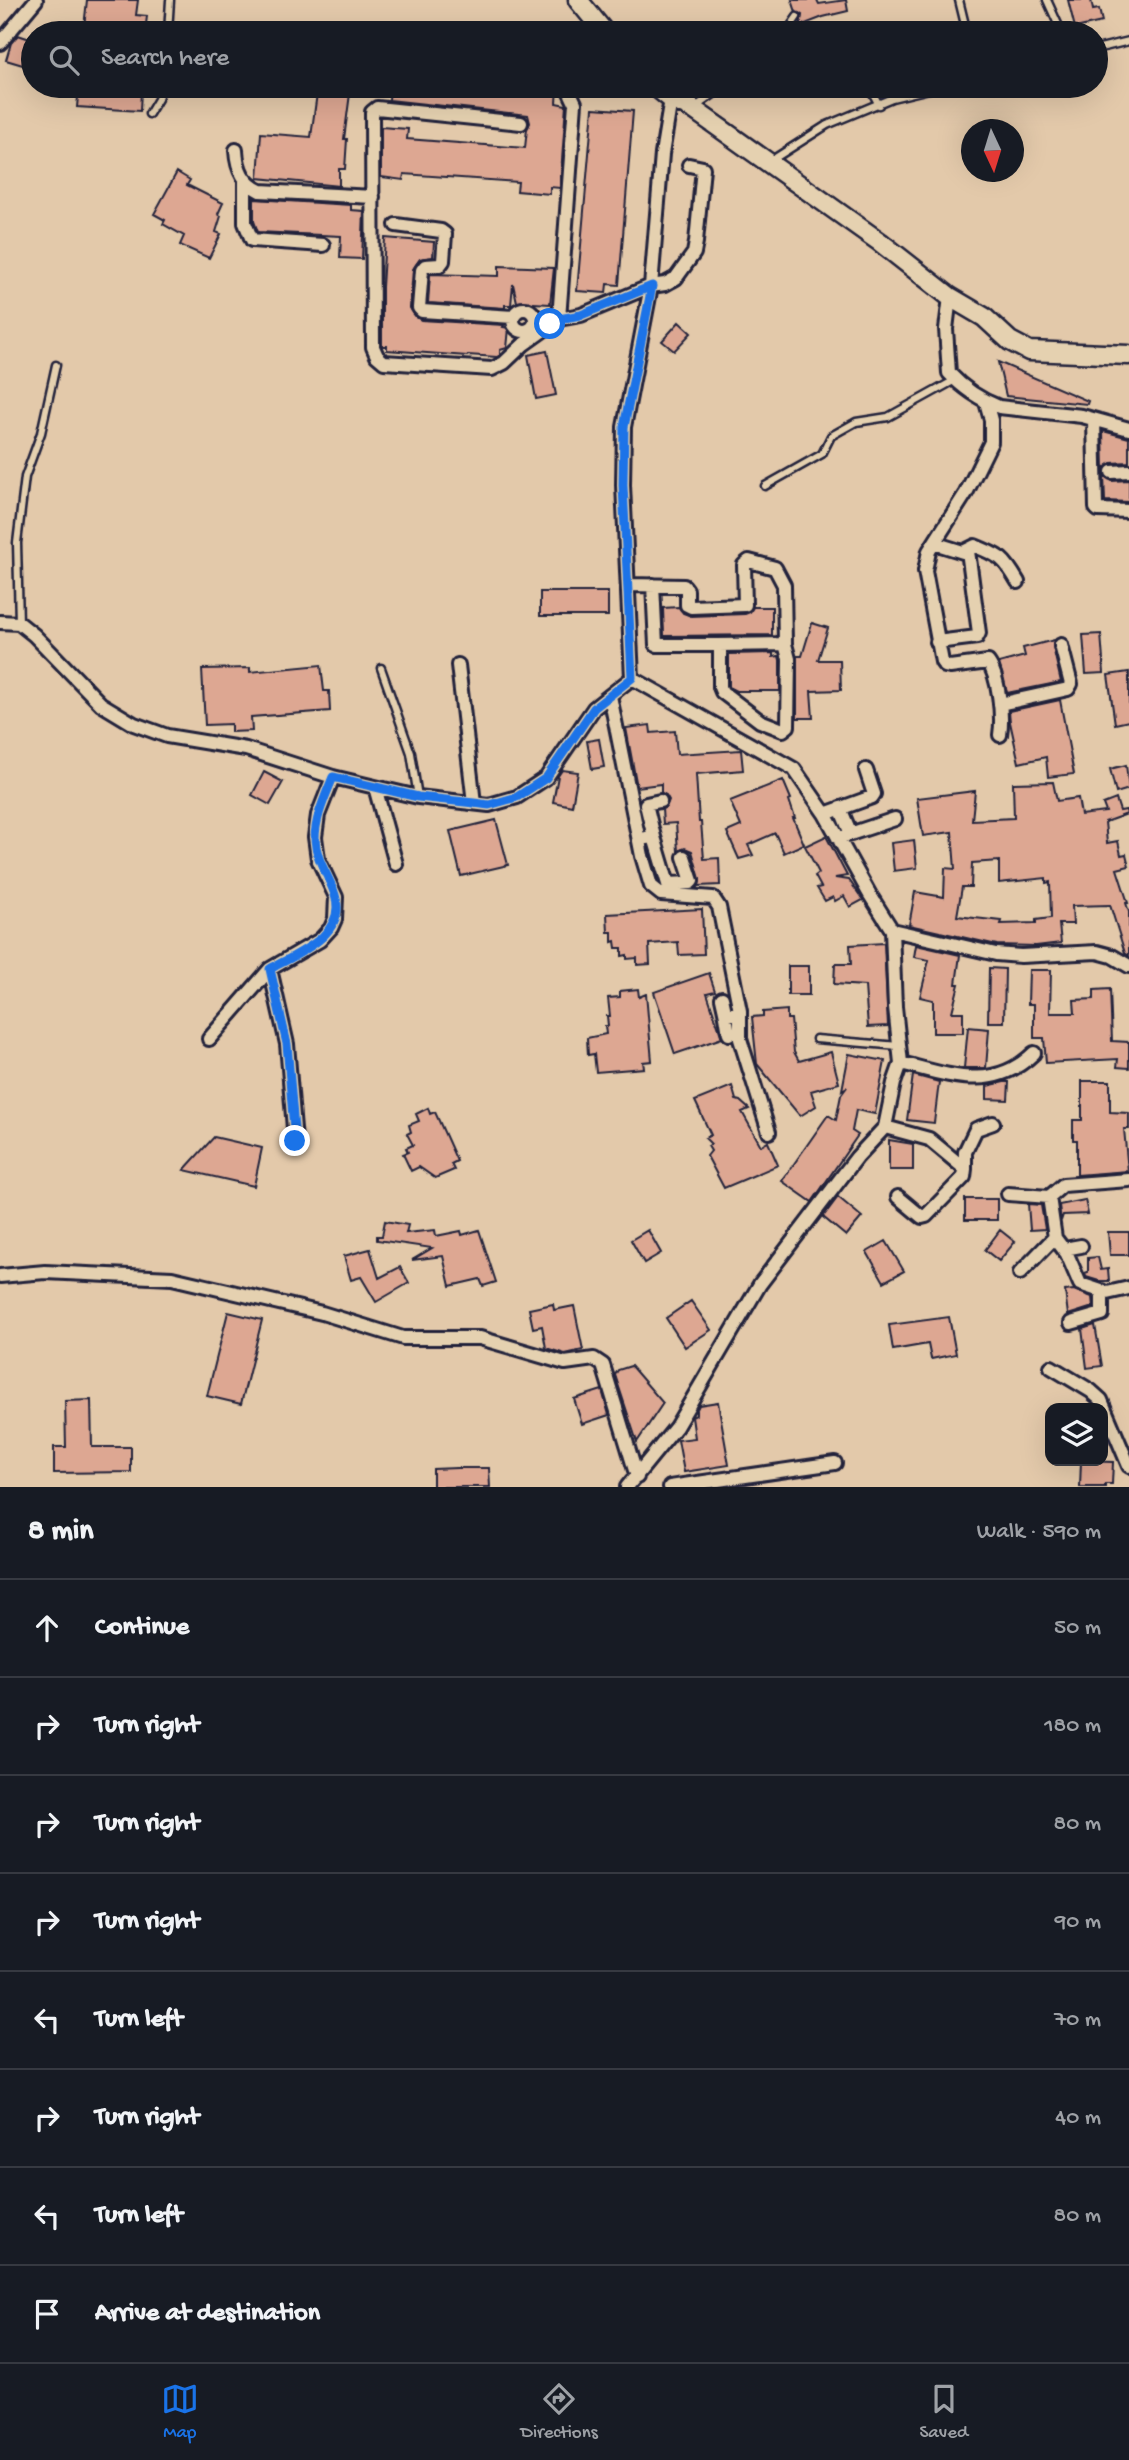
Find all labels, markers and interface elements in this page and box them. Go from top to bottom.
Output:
search box [21,21,1108,98]
icon: search [45,41,83,79]
text: Search here [101,44,229,75]
north arrow [961,119,1024,182]
route start [534,308,565,339]
route end [279,1125,310,1156]
map controls [1045,1403,1108,1466]
button: layers [1045,1403,1108,1466]
text: 8 min [28,1515,94,1550]
text: Walk · 590 m [977,1519,1101,1546]
icon: ahead [28,1609,66,1647]
text: Continue [95,1613,189,1644]
text: 50 m [1054,1615,1101,1642]
icon: right [28,1707,66,1745]
text: Turn right [95,1711,199,1742]
text: 180 m [1044,1713,1101,1740]
icon: right [28,1805,66,1843]
text: Turn right [95,1809,199,1840]
text: 80 m [1054,1811,1101,1838]
icon: right [28,1903,66,1941]
text: Turn right [95,1907,199,1938]
text: 90 m [1055,1909,1101,1936]
icon: left [28,2001,66,2039]
text: Turn left [95,2005,183,2036]
text: 70 m [1054,2007,1101,2034]
icon: right [28,2099,66,2137]
text: Turn right [95,2103,199,2134]
text: 40 m [1055,2105,1101,2132]
icon: left [28,2197,66,2235]
text: Turn left [95,2201,183,2232]
text: 80 m [1054,2203,1101,2230]
icon: arrive [28,2295,66,2333]
text: Arrive at destination [95,2299,320,2330]
tab: Map [161,2380,199,2445]
tab: Directions [521,2380,598,2445]
tab: Saved [919,2380,968,2445]

